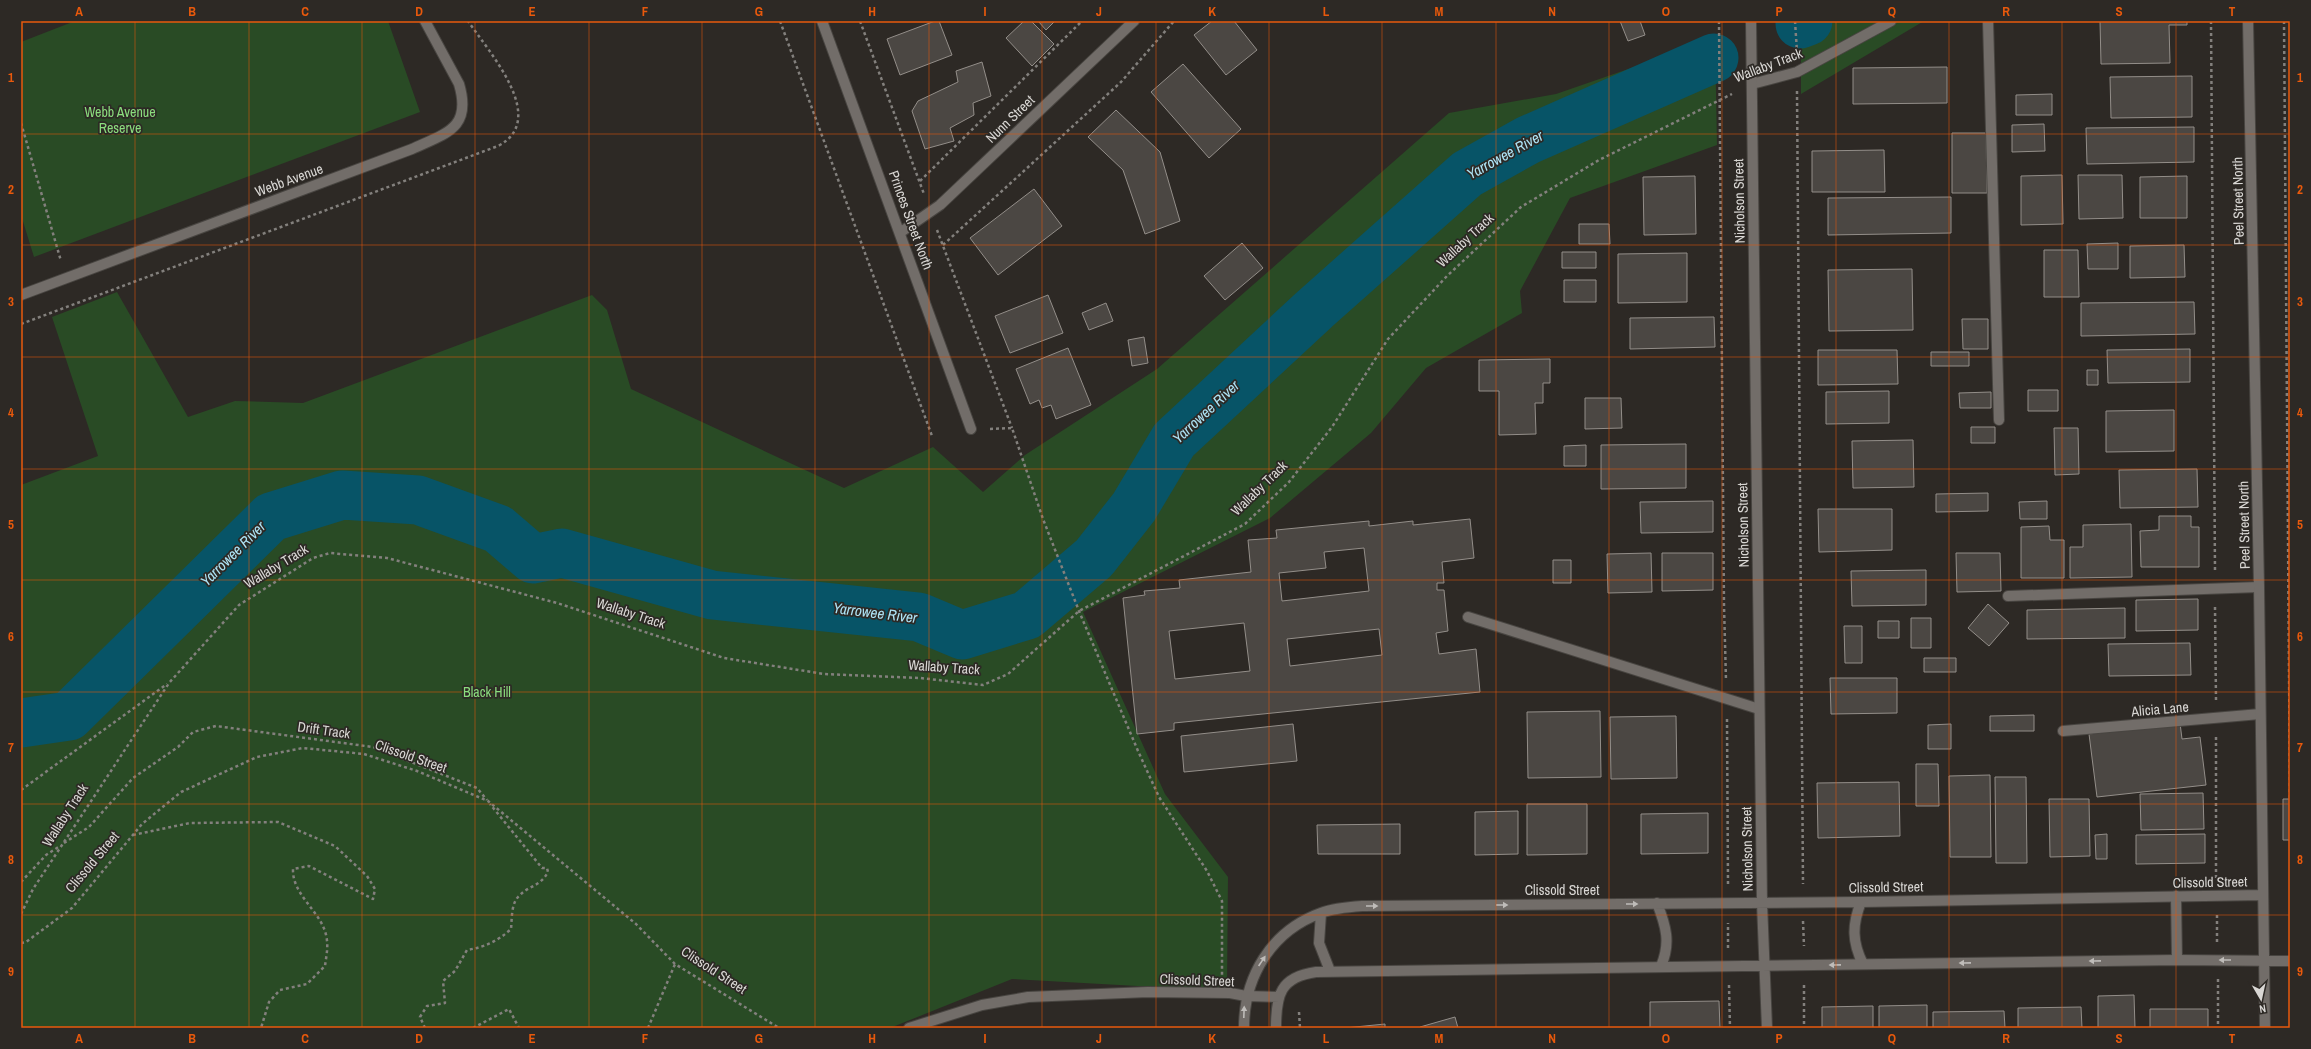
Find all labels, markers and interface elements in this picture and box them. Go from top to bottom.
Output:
text: A [75,3,83,20]
text: B [188,3,196,20]
text: C [301,3,309,20]
text: D [415,3,423,20]
text: E [528,3,536,20]
text: F [642,3,649,20]
text: G [755,3,763,20]
text: H [868,3,876,20]
text: I [984,3,987,20]
text: J [1096,3,1102,20]
text: K [1208,3,1216,20]
text: L [1323,3,1330,20]
text: M [1435,3,1444,20]
text: N [1548,3,1556,20]
text: O [1662,3,1670,20]
text: P [1775,3,1783,20]
text: Q [1888,3,1896,20]
text: R [2002,3,2010,20]
text: S [2115,3,2123,20]
text: T [2229,3,2236,20]
street label: Wallaby Track [1731,44,1805,86]
text: 1 [8,69,14,86]
text: 1 [2297,69,2303,86]
street label: Nunn Street [982,91,1038,147]
park label: Webb Avenue Reserve [84,103,156,137]
water label: Yarrowee River [1463,125,1548,184]
street label: Peel Street North [2228,157,2248,245]
street label: Nicholson Street [1729,158,1749,244]
street label: Webb Avenue [253,159,325,201]
street label: Princes Street North [885,168,937,272]
text: 2 [8,181,14,198]
text: 2 [2297,181,2303,198]
street label: Wallaby Track [1433,209,1498,271]
text: 3 [8,293,14,310]
text: 3 [2297,293,2303,310]
water label: Yarrowee River [1168,375,1244,448]
text: 4 [8,404,14,421]
text: 4 [2297,404,2303,421]
street label: Wallaby Track [1227,456,1291,519]
street label: Peel Street North [2234,481,2254,569]
street label: Nicholson Street [1733,482,1753,568]
text: 5 [8,516,14,533]
water label: Yarrowee River [195,516,271,591]
text: 5 [2297,516,2303,533]
street label: Wallaby Track [241,540,312,592]
street label: Wallaby Track [594,593,668,633]
water label: Yarrowee River [832,597,919,628]
text: 6 [8,628,14,645]
text: 6 [2297,628,2303,645]
street label: Wallaby Track [908,656,981,678]
park label: Black Hill [463,683,511,701]
street label: Alicia Lane [2130,698,2189,721]
street label: Drift Track [297,717,352,743]
street label: Clissold Street [373,735,449,777]
text: 7 [8,739,14,756]
text: 7 [2297,739,2303,756]
street label: Wallaby Track [38,780,92,850]
street label: Nicholson Street [1737,806,1757,892]
street label: Clissold Street [61,828,123,896]
text: 8 [8,851,14,868]
text: 8 [2297,851,2303,868]
street label: Clissold Street [2173,872,2247,892]
street label: Clissold Street [1849,877,1923,897]
street label: Clissold Street [1525,881,1599,899]
one-way arrow [1626,901,1639,907]
one-way arrow [1496,902,1509,908]
one-way arrow [1366,903,1379,909]
street label: Clissold Street [678,942,750,998]
one-way arrow [1258,956,1266,966]
one-way arrow [2218,957,2231,963]
one-way arrow [2088,958,2101,964]
one-way arrow [1958,960,1971,966]
one-way arrow [1828,962,1841,968]
text: 9 [8,963,14,980]
text: 9 [2297,963,2303,980]
street label: Clissold Street [1159,970,1235,990]
north arrow [2241,979,2281,1019]
text: N [2258,1001,2267,1016]
one-way arrow [1241,1006,1248,1018]
text: A [75,1030,83,1047]
text: B [188,1030,196,1047]
text: C [301,1030,309,1047]
text: D [415,1030,423,1047]
text: E [528,1030,536,1047]
text: F [642,1030,649,1047]
text: G [755,1030,763,1047]
text: H [868,1030,876,1047]
text: I [984,1030,987,1047]
text: J [1096,1030,1102,1047]
text: K [1208,1030,1216,1047]
text: L [1323,1030,1330,1047]
text: M [1435,1030,1444,1047]
text: N [1548,1030,1556,1047]
text: O [1662,1030,1670,1047]
text: P [1775,1030,1783,1047]
text: Q [1888,1030,1896,1047]
text: R [2002,1030,2010,1047]
text: S [2115,1030,2123,1047]
text: T [2229,1030,2236,1047]

